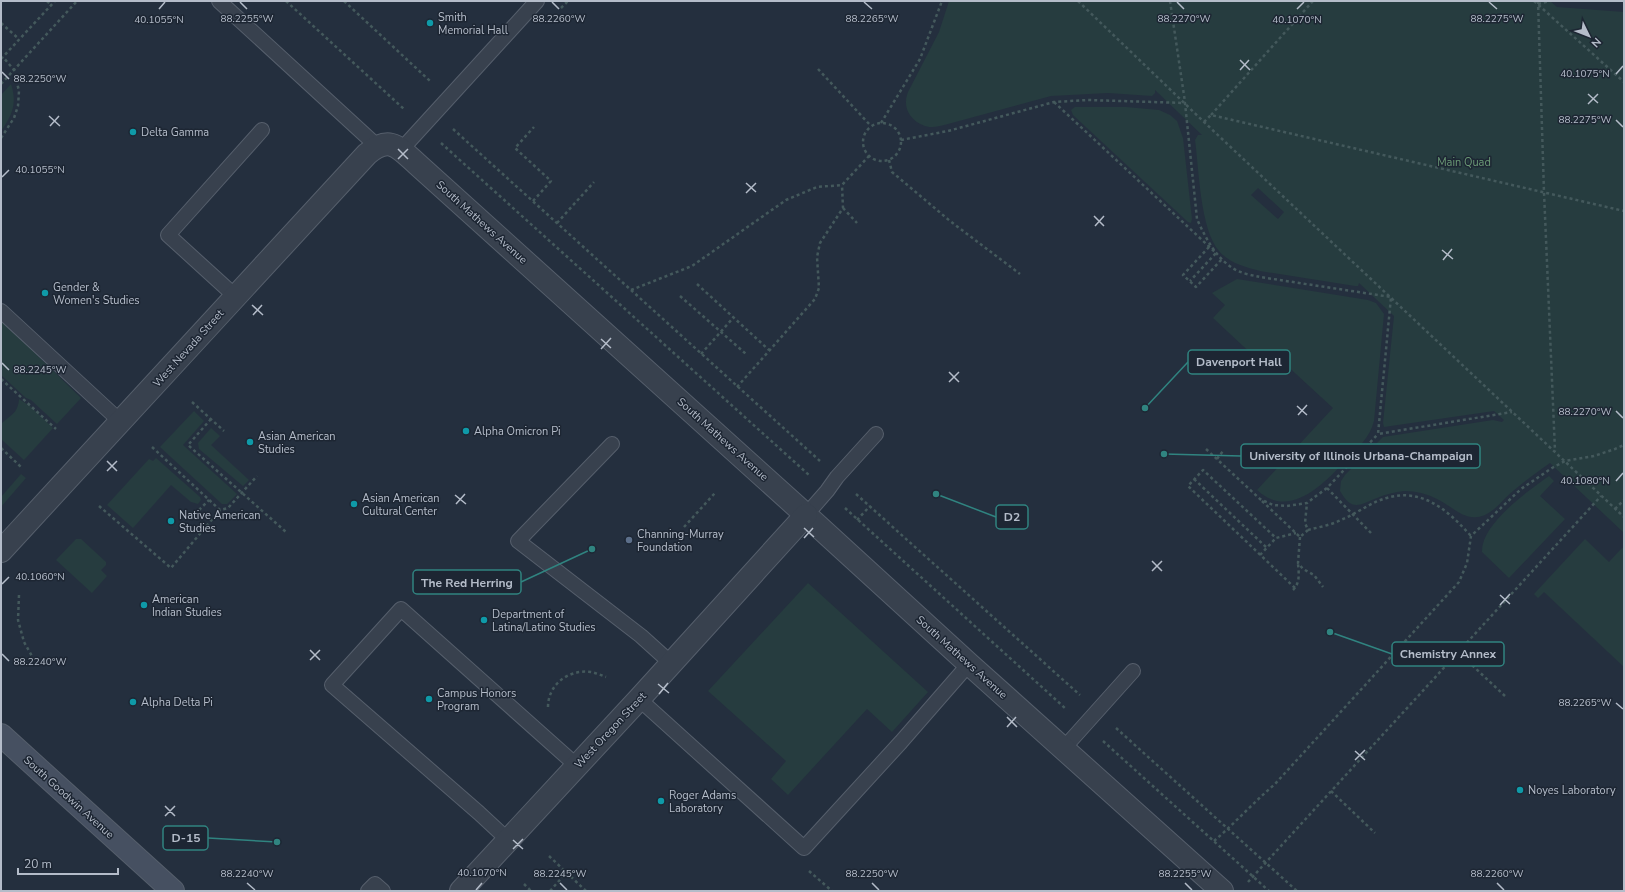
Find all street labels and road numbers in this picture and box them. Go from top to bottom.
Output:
street label: South Mathews Avenue [433,177,531,267]
street label: West Nevada Street [149,306,227,390]
street label: South Mathews Avenue [674,394,772,484]
street label: South Mathews Avenue [913,612,1011,702]
street label: West Oregon Street [571,689,650,772]
street label: South Goodwin Avenue [20,753,117,842]

